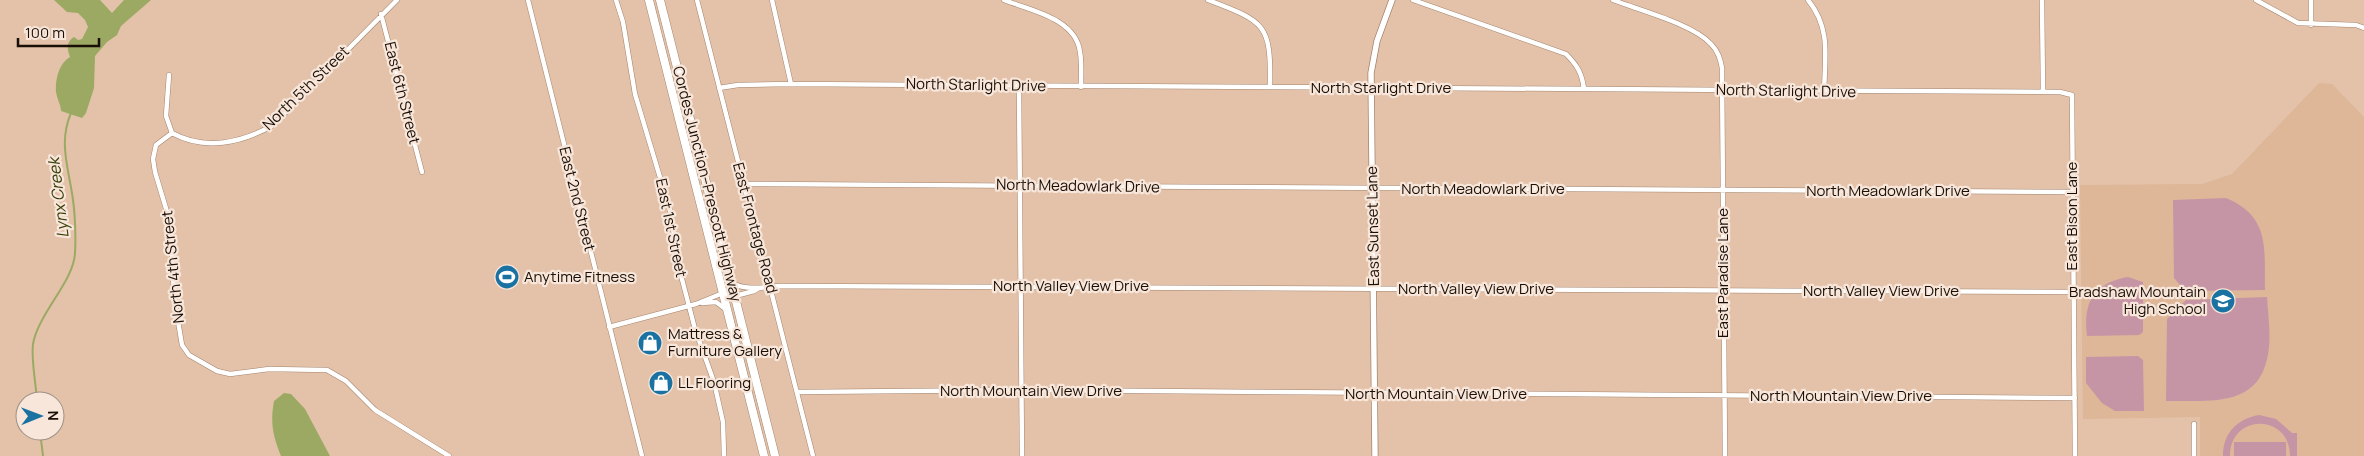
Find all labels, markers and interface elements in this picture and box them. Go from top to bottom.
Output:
scale bar [18,15,99,47]
text: 100 m [25,22,65,43]
street label: East 6th Street [380,39,425,146]
street label: North 5th Street [258,41,354,134]
street label: Cordes Junction–Prescott Highway [668,64,747,304]
street label: North Starlight Drive [906,73,1047,96]
street label: North Starlight Drive [1311,77,1451,98]
street label: North Starlight Drive [1716,79,1857,102]
street label: East 2nd Street [554,144,601,253]
water label: Lynx Creek [42,155,74,239]
street label: East Frontage Road [728,160,783,296]
street label: East Bison Lane [2061,161,2082,270]
street label: East Sunset Lane [1361,166,1384,286]
street label: North Meadowlark Drive [996,174,1160,197]
street label: East 1st Street [651,177,692,279]
street label: North Meadowlark Drive [1401,178,1565,199]
street label: North Meadowlark Drive [1806,180,1970,201]
street label: East Paradise Lane [1712,208,1733,338]
street label: North 4th Street [156,210,189,324]
sports icon: Anytime Fitness [494,264,520,290]
place label: Anytime Fitness [524,266,635,287]
street label: North Valley View Drive [993,275,1149,296]
street label: North Valley View Drive [1398,278,1554,299]
street label: North Valley View Drive [1803,280,1959,301]
place label: Bradshaw Mountain High School [2069,281,2206,319]
school or university icon: Bradshaw Mountain High School [2210,288,2236,314]
place label: Mattress & Furniture Gallery [668,323,782,361]
shop icon: Mattress & Furniture Gallery [637,330,663,356]
shop icon: LL Flooring [648,370,674,396]
place label: LL Flooring [678,372,751,393]
street label: North Mountain View Drive [940,380,1122,401]
street label: North Mountain View Drive [1345,383,1527,404]
street label: North Mountain View Drive [1750,385,1932,406]
north arrow [15,391,65,441]
text: N [44,411,63,421]

